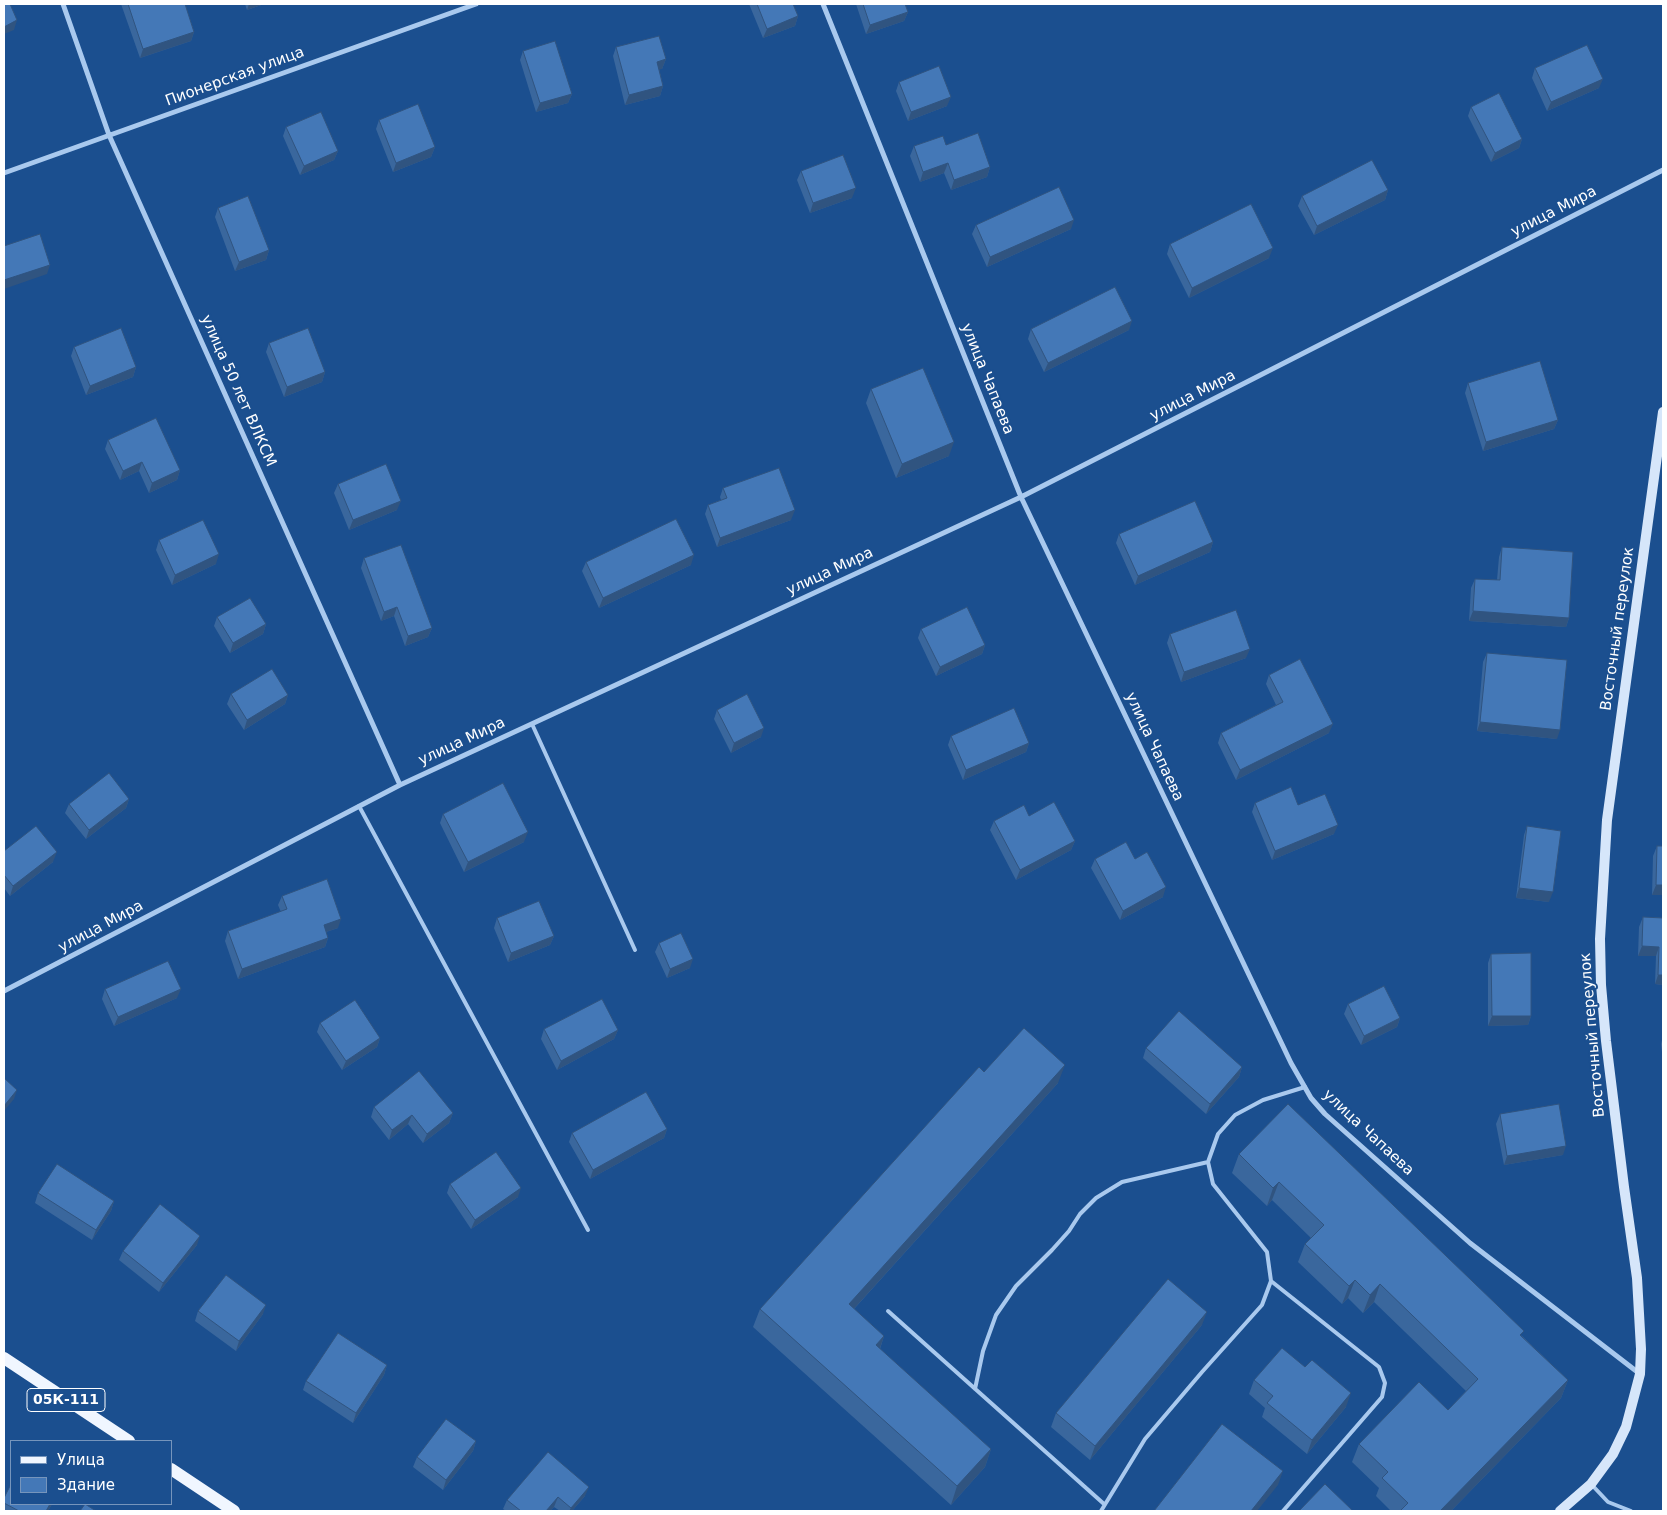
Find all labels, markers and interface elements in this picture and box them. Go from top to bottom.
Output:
street label: Пионерская улица [163,43,307,111]
street label: улица Мира [1508,183,1600,241]
street label: улица 50 лет ВЛКСМ [196,312,280,470]
street label: улица Чапаева [957,321,1017,437]
street label: улица Мира [1147,367,1239,425]
street label: улица Мира [784,544,876,600]
street label: Восточный переулок [1598,546,1638,712]
street label: улица Чапаева [1121,690,1187,804]
street label: улица Мира [416,714,508,770]
street label: улица Мира [55,897,147,957]
street label: Восточный переулок [1577,952,1609,1118]
street label: улица Чапаева [1319,1086,1417,1180]
road number: 05К-111 [27,1388,105,1412]
legend [10,1440,172,1505]
text: Улица [57,1451,105,1469]
text: Здание [57,1476,115,1494]

